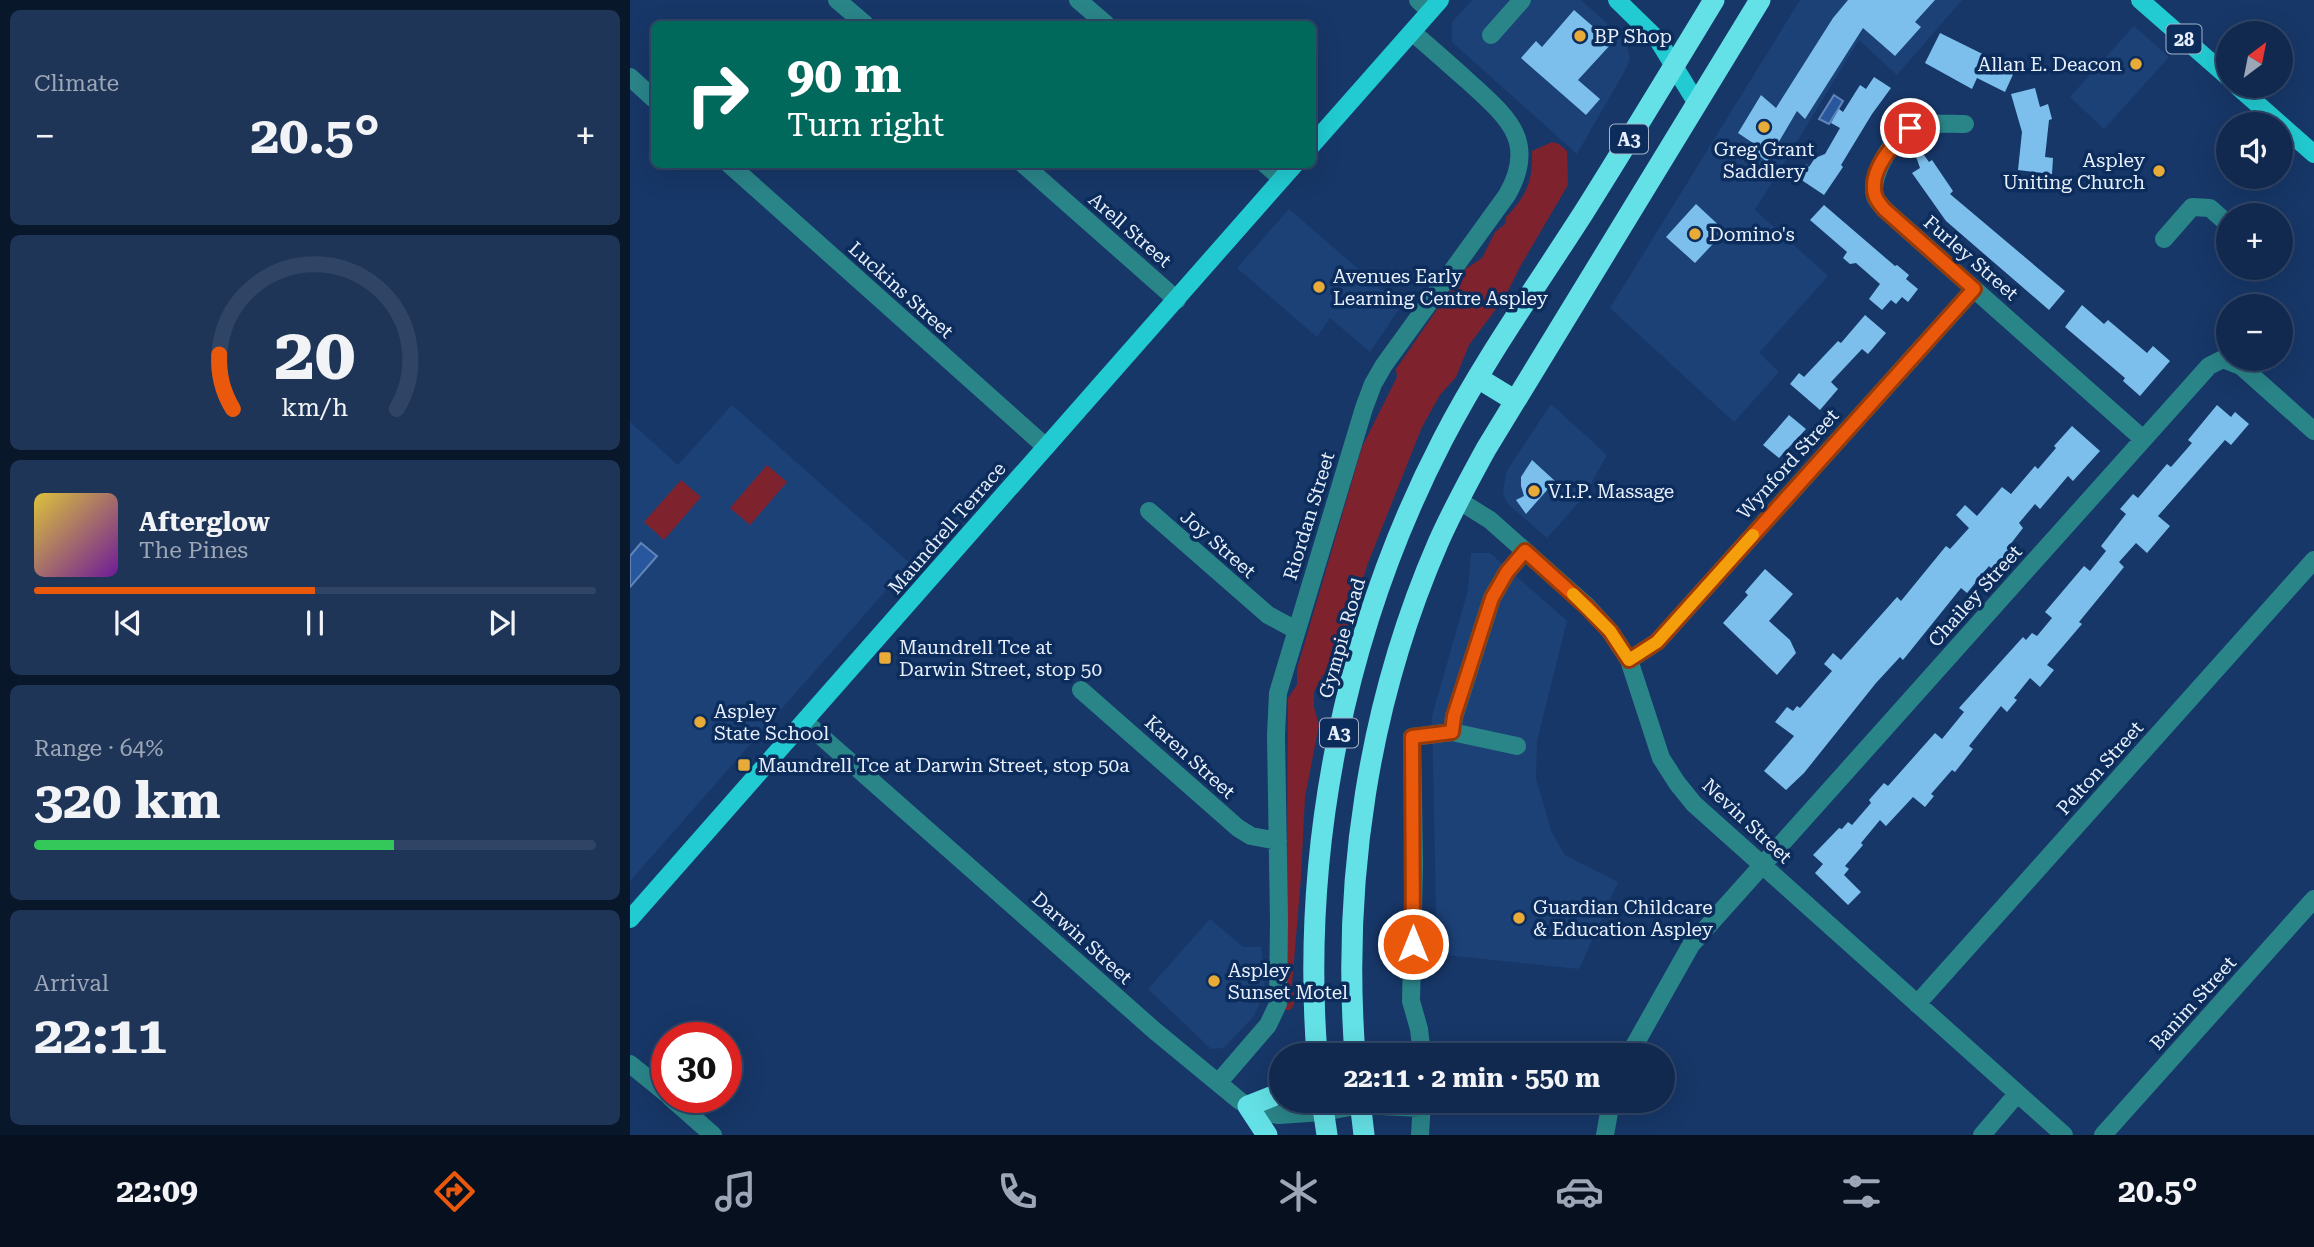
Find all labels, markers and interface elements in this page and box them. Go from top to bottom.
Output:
north arrow [2216,21,2292,98]
map controls [2216,21,2293,371]
road number: 28 [2166,24,2202,54]
place label: BP Shop [1594,25,1672,48]
marker: BP Shop [1572,28,1588,44]
text: 90 m [787,47,902,104]
icon: right [672,49,763,140]
place label: Allan E. Deacon [1978,53,2122,76]
marker: Allan E. Deacon [2128,56,2144,72]
text: Climate [34,70,119,97]
pin [1880,98,1940,158]
text: 20.5° [250,105,380,166]
text: Turn right [787,106,944,144]
icon: arrive [1891,109,1929,147]
button: sound [2216,112,2293,189]
text: − [34,114,55,158]
text: + [575,114,596,158]
marker: Greg Grant Saddlery [1756,119,1772,135]
road number: A3 [1610,124,1648,154]
place label: Greg Grant Saddlery [1714,138,1814,183]
place label: Aspley Uniting Church [2003,149,2146,194]
marker: Aspley Uniting Church [2151,163,2167,179]
street label: Arell Street [1084,188,1176,272]
button: + [2216,203,2293,280]
street label: Furley Street [1919,211,2023,305]
place label: Domino's [1709,223,1795,246]
marker: Domino's [1687,226,1703,242]
street label: Luckins Street [844,237,958,343]
place label: Avenues Early Learning Centre Aspley [1333,265,1549,310]
marker: Avenues Early Learning Centre Aspley [1311,279,1327,295]
button: − [2216,294,2293,371]
text: 20 [274,312,356,397]
text: km/h [282,392,348,421]
street label: Wynford Street [1732,404,1844,524]
street label: Riordan Street [1279,449,1339,583]
street label: Maundrell Terrace [883,457,1011,599]
place label: V.I.P. Massage [1548,480,1674,503]
marker: V.I.P. Massage [1526,483,1542,499]
street label: Joy Street [1176,505,1260,583]
text: Afterglow [139,507,270,537]
text: The Pines [139,537,248,564]
street label: Chailey Street [1923,540,2027,652]
street label: Gympie Road [1314,575,1370,701]
icon: previous [109,604,147,642]
icon: pause [296,604,334,642]
icon: next [483,604,521,642]
place label: Maundrell Tce at Darwin Street, stop 50 [899,636,1102,681]
marker: Maundrell Tce at Darwin Street, stop 50 [877,650,893,666]
place label: Aspley State School [714,700,829,745]
street label: Karen Street [1140,710,1240,804]
marker: Aspley State School [692,714,708,730]
street label: Pelton Street [2052,716,2148,820]
road number: A3 [1320,718,1358,748]
text: Range · 64% [34,735,163,762]
place label: Maundrell Tce at Darwin Street, stop 50a [758,754,1130,777]
marker: Maundrell Tce at Darwin Street, stop 50a [736,757,752,773]
text: 320 km [34,770,221,831]
street label: Nevin Street [1698,774,1796,868]
street label: Darwin Street [1027,887,1137,989]
place label: Guardian Childcare & Education Aspley [1533,896,1714,941]
position arrow [1376,907,1450,981]
marker: Guardian Childcare & Education Aspley [1511,910,1527,926]
street label: Banim Street [2145,952,2241,1054]
place label: Aspley Sunset Motel [1228,959,1348,1004]
text: Arrival [34,970,109,997]
marker: Aspley Sunset Motel [1206,973,1222,989]
text: 22:11 [34,1005,167,1066]
speed limit sign: 30 [651,1022,742,1113]
text: 22:11 · 2 min · 550 m [1344,1063,1600,1093]
icon: directions [430,1167,479,1216]
icon: music [711,1167,760,1216]
icon: phone [993,1167,1042,1216]
icon: climate [1274,1167,1323,1216]
icon: car [1555,1167,1604,1216]
icon: filters [1837,1167,1886,1216]
text: 22:09 [116,1172,198,1210]
text: 20.5° [2118,1172,2198,1210]

